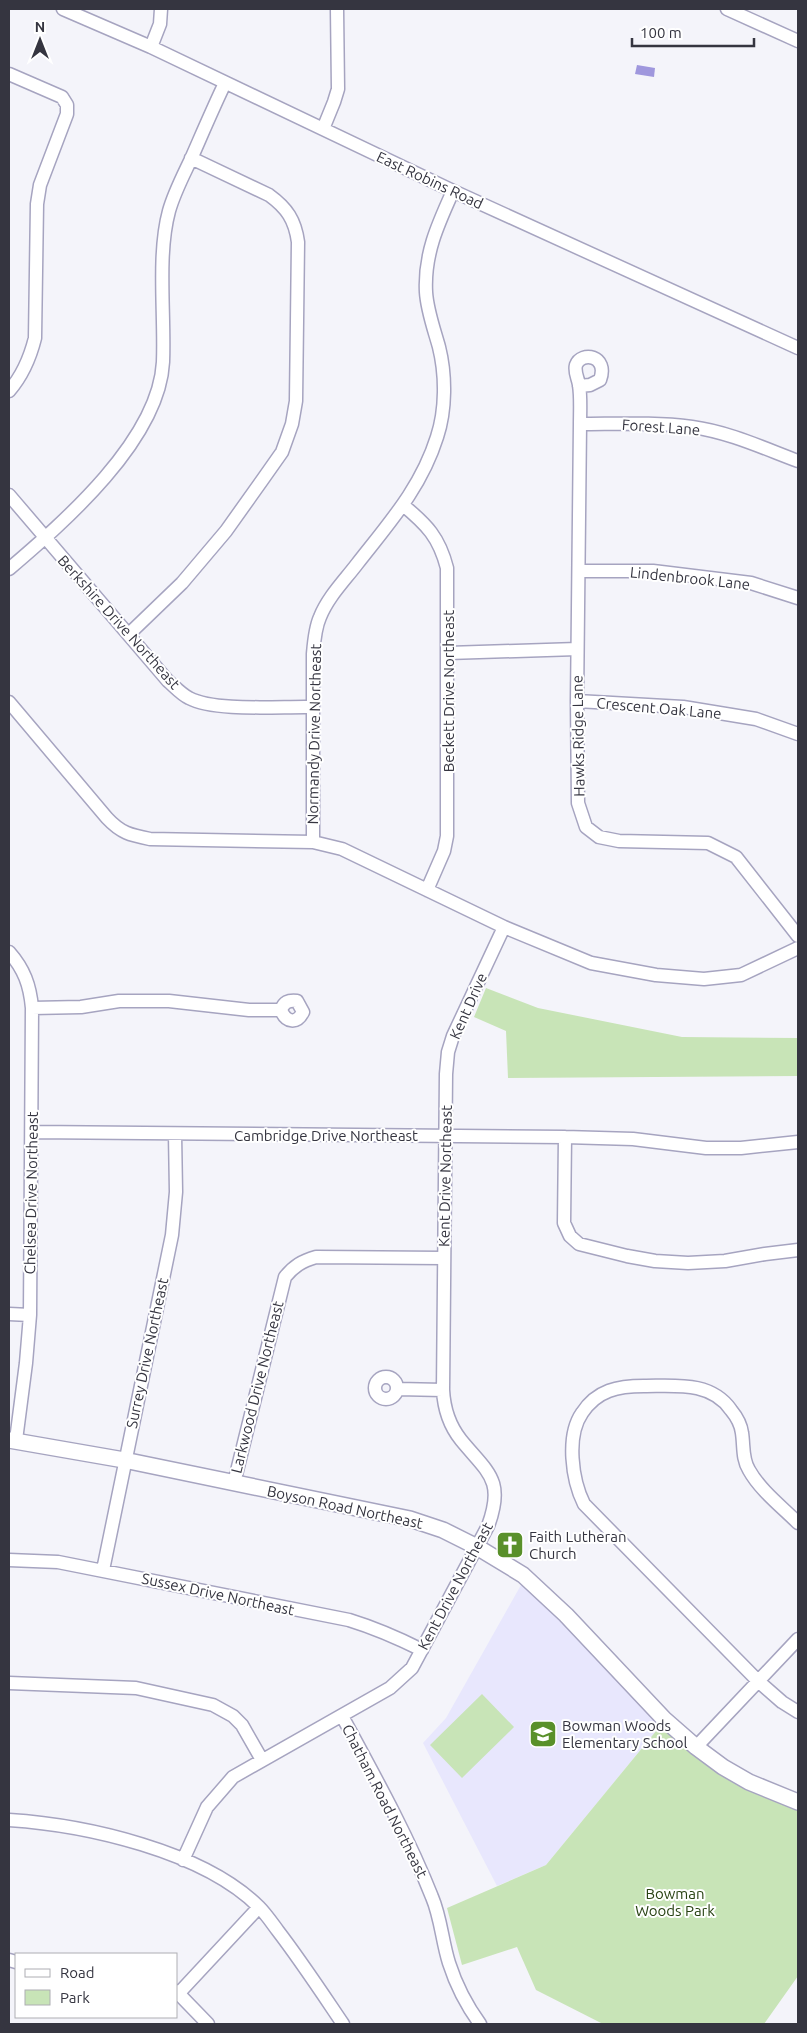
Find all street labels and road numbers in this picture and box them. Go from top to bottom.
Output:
street label: East Robins Road [374,148,486,212]
street label: Forest Lane [621,416,701,438]
street label: Berkshire Drive Northeast [54,552,184,692]
street label: Lindenbrook Lane [629,563,751,593]
street label: Beckett Drive Northeast [440,610,457,772]
street label: Normandy Drive Northeast [304,643,324,825]
street label: Hawks Ridge Lane [568,675,588,797]
street label: Crescent Oak Lane [596,694,722,722]
street label: Kent Drive [446,970,490,1042]
street label: Kent Drive Northeast [435,1105,455,1247]
street label: Chelsea Drive Northeast [21,1111,41,1275]
street label: Cambridge Drive Northeast [234,1127,418,1144]
street label: Surrey Drive Northeast [123,1276,171,1430]
street label: Larkwood Drive Northeast [227,1299,287,1475]
street label: Boyson Road Northeast [266,1482,425,1532]
street label: Kent Drive Northeast [414,1519,496,1653]
street label: Sussex Drive Northeast [140,1570,296,1619]
street label: Chatham Road Northeast [339,1721,431,1881]

